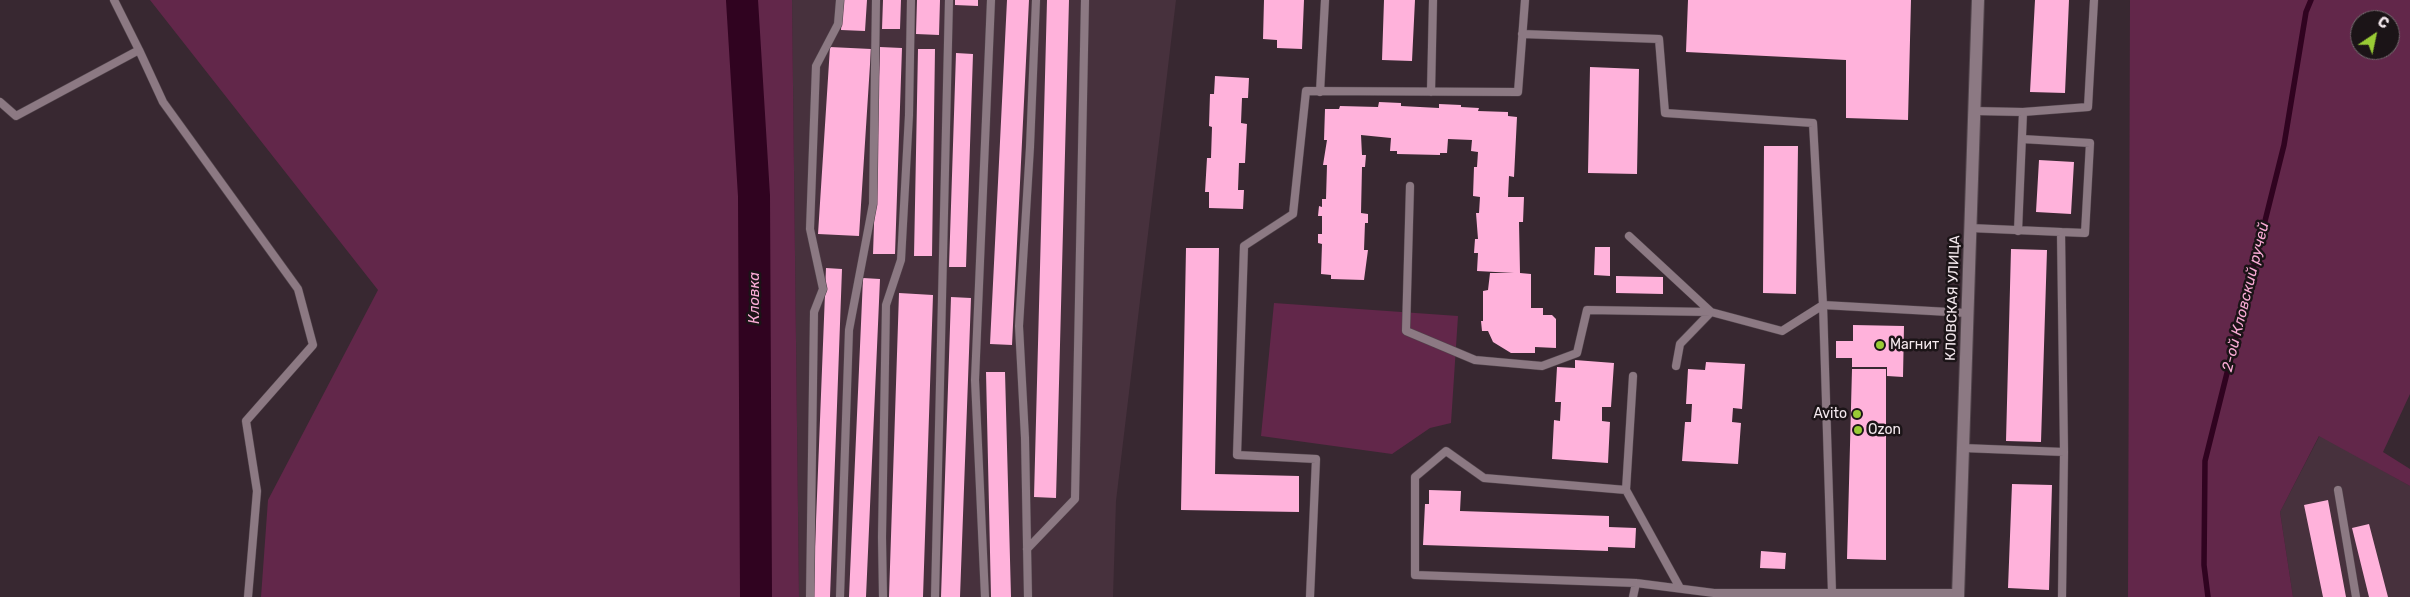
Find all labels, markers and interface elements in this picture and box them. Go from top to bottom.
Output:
north arrow [2350,10,2400,60]
text: С [2374,13,2392,33]
water label: 2-ой Кловский ручей [2219,220,2273,374]
street label: КЛОВСКАЯ УЛИЦА [1942,235,1964,361]
water label: Кловка [746,272,764,324]
place label: Магнит [1890,337,1939,353]
marker: Магнит [1874,339,1886,351]
place label: Avito [1813,406,1847,422]
marker: Avito [1851,408,1863,420]
place label: Ozon [1868,422,1901,438]
marker: Ozon [1852,424,1864,436]

